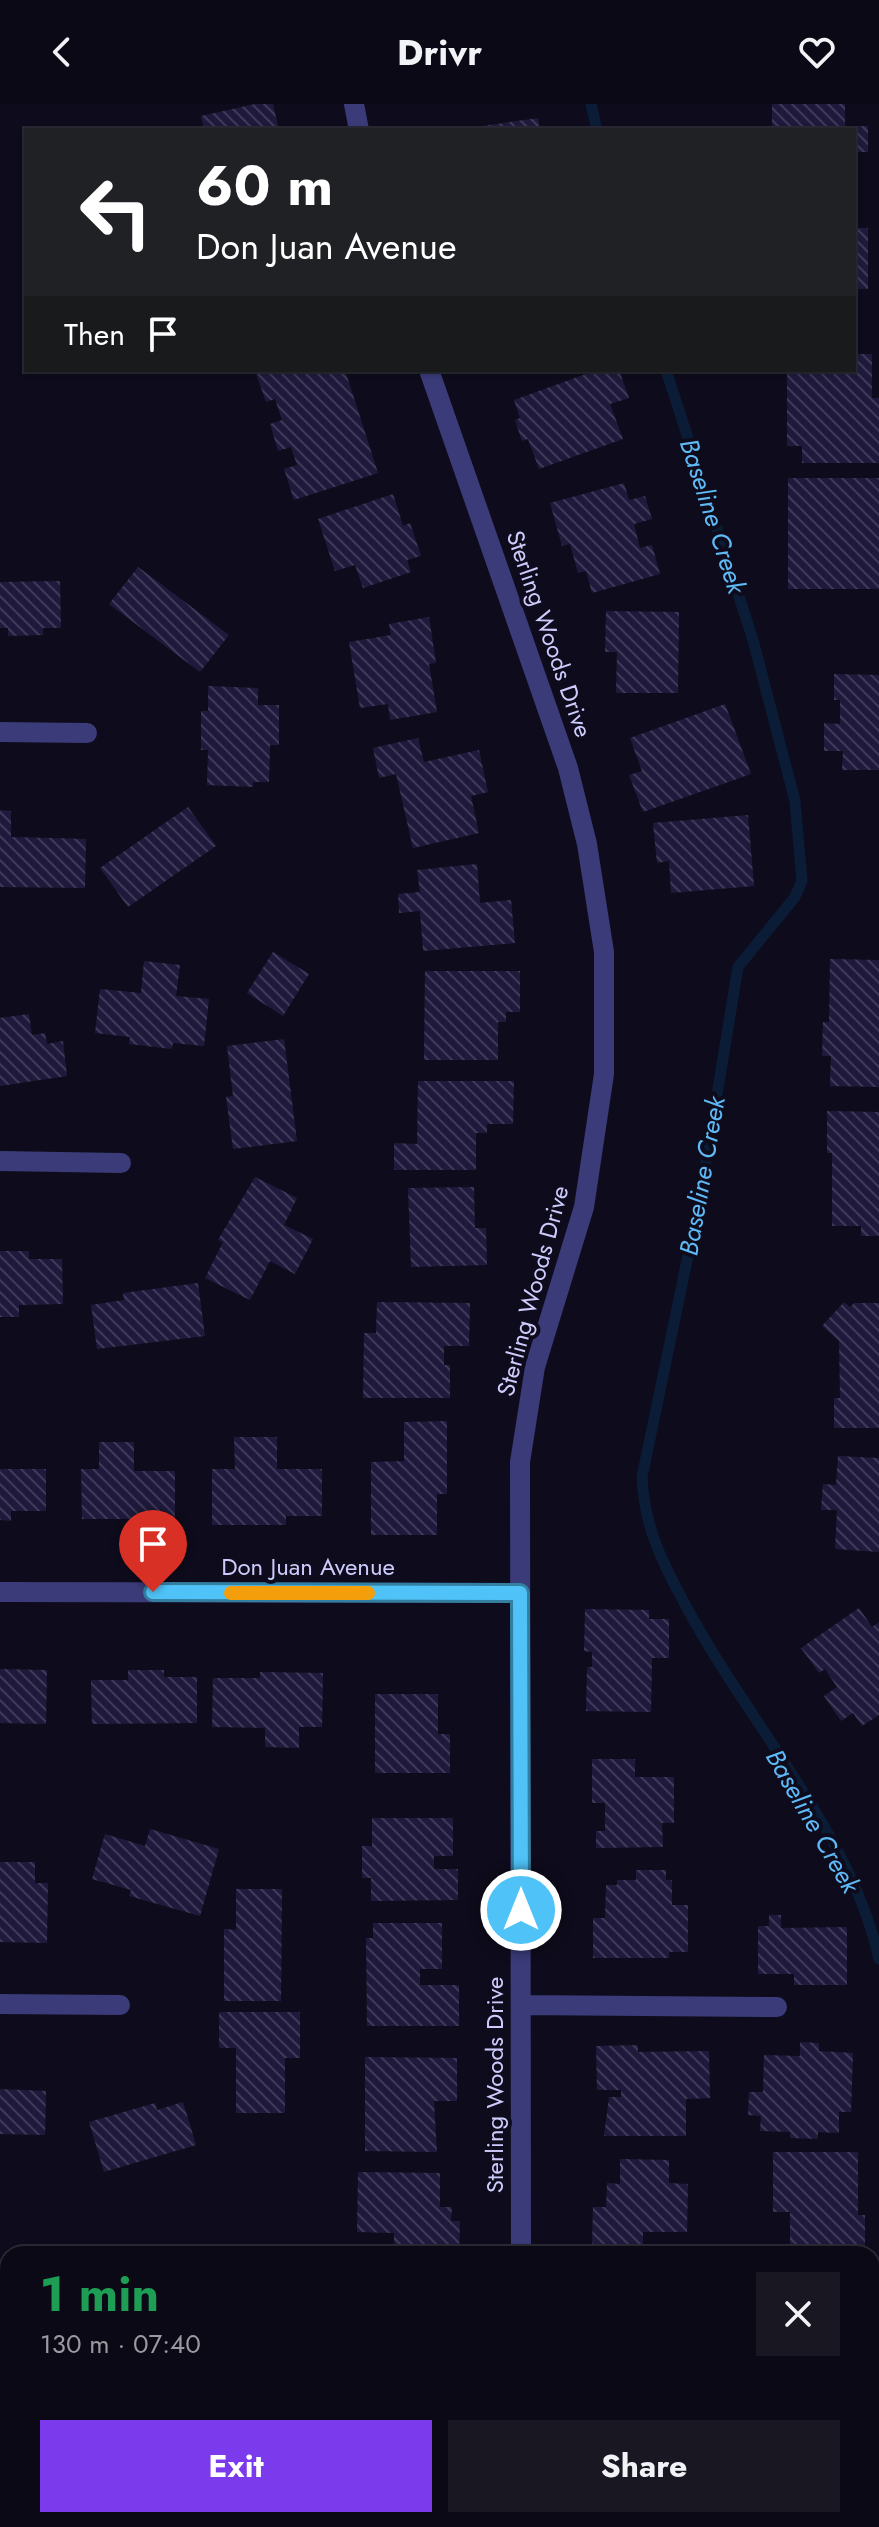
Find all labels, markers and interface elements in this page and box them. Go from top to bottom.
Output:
text: Drivr [397,26,482,78]
icon: back [40,30,84,74]
icon: heart [795,30,839,74]
text: 60 m [196,145,333,226]
icon: left [64,160,168,264]
text: Don Juan Avenue [196,220,457,272]
icon: arrive [141,312,185,356]
text: Then [64,313,125,356]
water label: Baseline Creek [670,434,756,600]
street label: Sterling Woods Drive [498,526,601,742]
water label: Baseline Creek [669,1092,735,1258]
street label: Sterling Woods Drive [488,1182,577,1400]
pin [119,1510,187,1592]
icon: arrive [131,1522,175,1566]
street label: Don Juan Avenue [221,1549,395,1584]
water label: Baseline Creek [756,1742,871,1902]
position arrow [479,1868,563,1952]
street label: Sterling Woods Drive [477,1977,512,2193]
text: 1 min [40,2260,159,2329]
button: close [756,2272,840,2356]
text: 130 m · 07:40 [40,2325,201,2363]
button: Exit [40,2420,432,2512]
button: Share [448,2420,840,2512]

